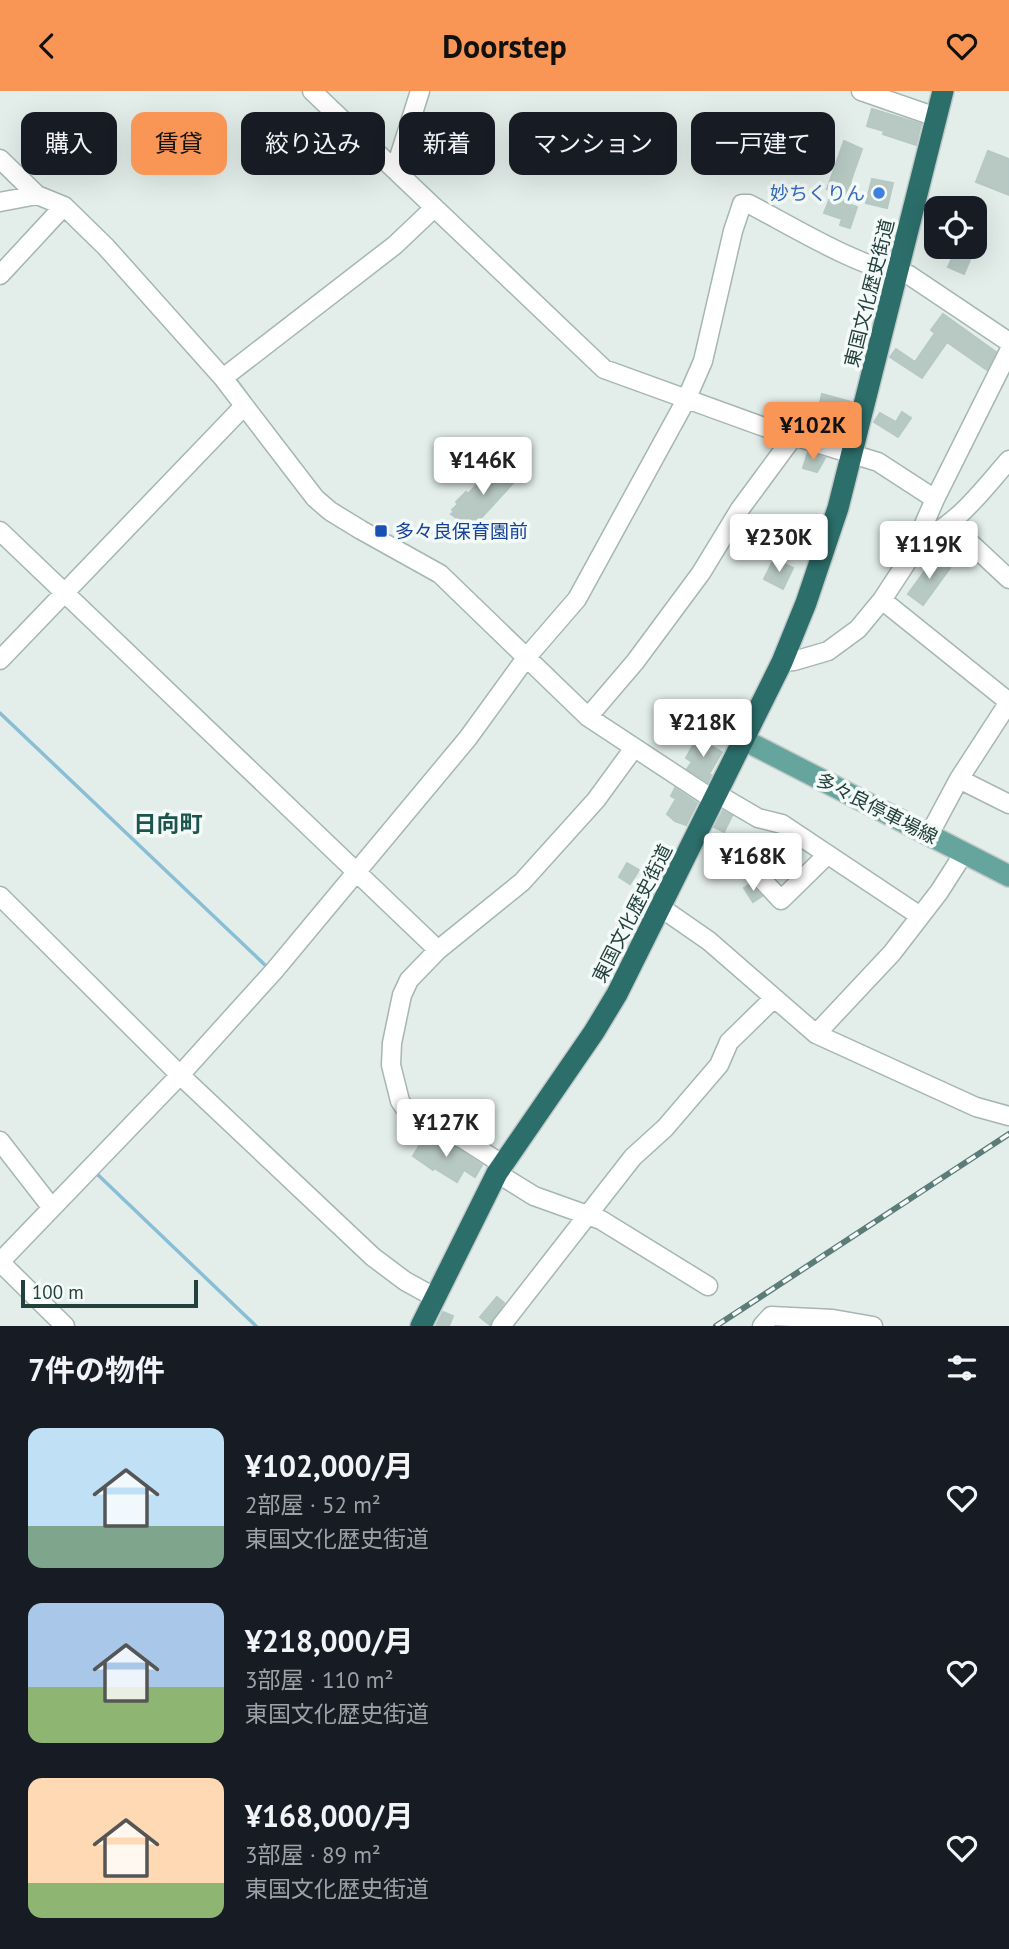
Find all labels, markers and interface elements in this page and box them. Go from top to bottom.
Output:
text: Doorstep [442,25,567,67]
icon: back [28,27,66,65]
icon: heart [943,27,981,65]
chip: 購入 [21,112,117,175]
chip: 賃貸 [131,112,227,175]
chip: 絞り込み [241,112,385,175]
chip: 新着 [399,112,495,175]
chip: マンション [509,112,677,175]
chip: 一戸建て [691,112,835,175]
place label: 妙ちくりん [770,181,865,205]
marker: 妙ちくりん [871,185,887,201]
map controls [924,196,987,259]
button: locate [924,196,987,259]
street label: 東国文化歴史街道 [839,216,899,370]
pin: ¥102K [764,403,862,462]
text: ¥102K [780,410,846,439]
pin: ¥146K [434,437,532,497]
text: ¥146K [450,445,516,474]
pin: ¥230K [730,515,828,574]
place label: 多々良保育園前 [395,519,528,543]
pin: ¥119K [880,521,978,581]
text: ¥230K [746,522,812,551]
marker: 多々良保育園前 [373,523,389,539]
text: ¥119K [896,529,962,558]
pin: ¥218K [654,699,752,759]
text: ¥218K [670,707,736,736]
street label: 多々良停車場線 [812,767,942,849]
district label: 日向町 [134,809,203,838]
pin: ¥168K [704,833,802,893]
street label: 東国文化歴史街道 [587,840,677,986]
text: ¥168K [720,841,786,870]
pin: ¥127K [397,1100,495,1159]
text: ¥127K [413,1107,479,1136]
scale bar [21,1277,198,1309]
text: 100 m [32,1280,84,1304]
icon: filters [943,1349,981,1387]
text: 7件の物件 [28,1350,165,1389]
text: ¥102,000/月 [245,1446,414,1485]
icon: home [84,1456,168,1540]
icon: heart [943,1479,981,1517]
text: 2部屋 · 52 m² [245,1490,381,1519]
text: 東国文化歴史街道 [245,1524,429,1553]
text: ¥218,000/月 [245,1621,414,1660]
icon: home [84,1631,168,1715]
icon: heart [943,1654,981,1692]
text: 3部屋 · 110 m² [245,1665,393,1694]
text: 東国文化歴史街道 [245,1699,429,1728]
text: ¥168,000/月 [245,1796,414,1835]
icon: home [84,1806,168,1890]
icon: heart [943,1829,981,1867]
text: 3部屋 · 89 m² [245,1840,381,1869]
text: 東国文化歴史街道 [245,1874,429,1903]

